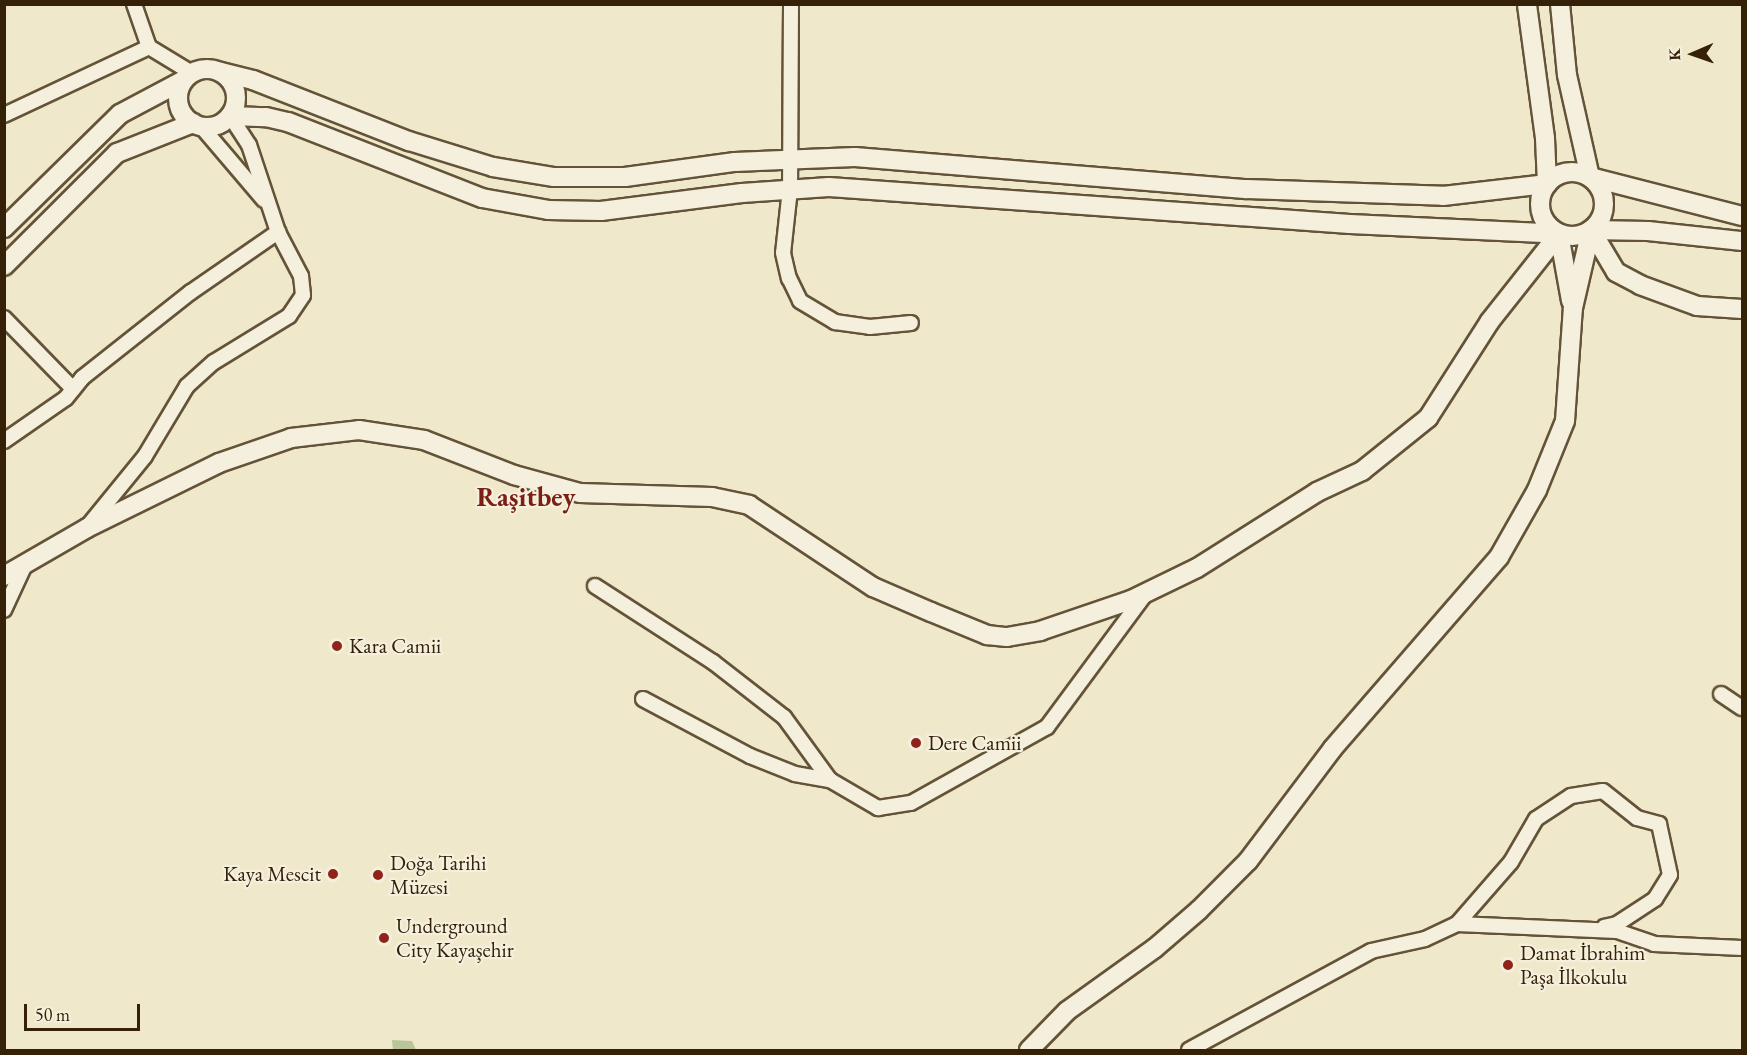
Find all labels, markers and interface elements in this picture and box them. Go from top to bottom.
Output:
north arrow [1663,24,1723,84]
text: K [1664,48,1685,61]
district label: Raşitbey [476,481,576,513]
place label: Kara Camii [349,633,441,659]
marker: Kara Camii [330,639,344,653]
place label: Dere Camii [928,730,1021,756]
marker: Dere Camii [909,736,923,750]
place label: Doğa Tarihi Müzesi [390,850,486,900]
place label: Kaya Mescit [223,861,321,887]
marker: Kaya Mescit [326,867,340,881]
marker: Doğa Tarihi Müzesi [371,868,385,882]
place label: Underground City Kayaşehir [396,913,514,963]
marker: Underground City Kayaşehir [377,931,391,945]
place label: Damat İbrahim Paşa İlkokulu [1520,940,1645,990]
marker: Damat İbrahim Paşa İlkokulu [1501,958,1515,972]
scale bar [27,992,142,1030]
text: 50 m [35,1003,70,1026]

